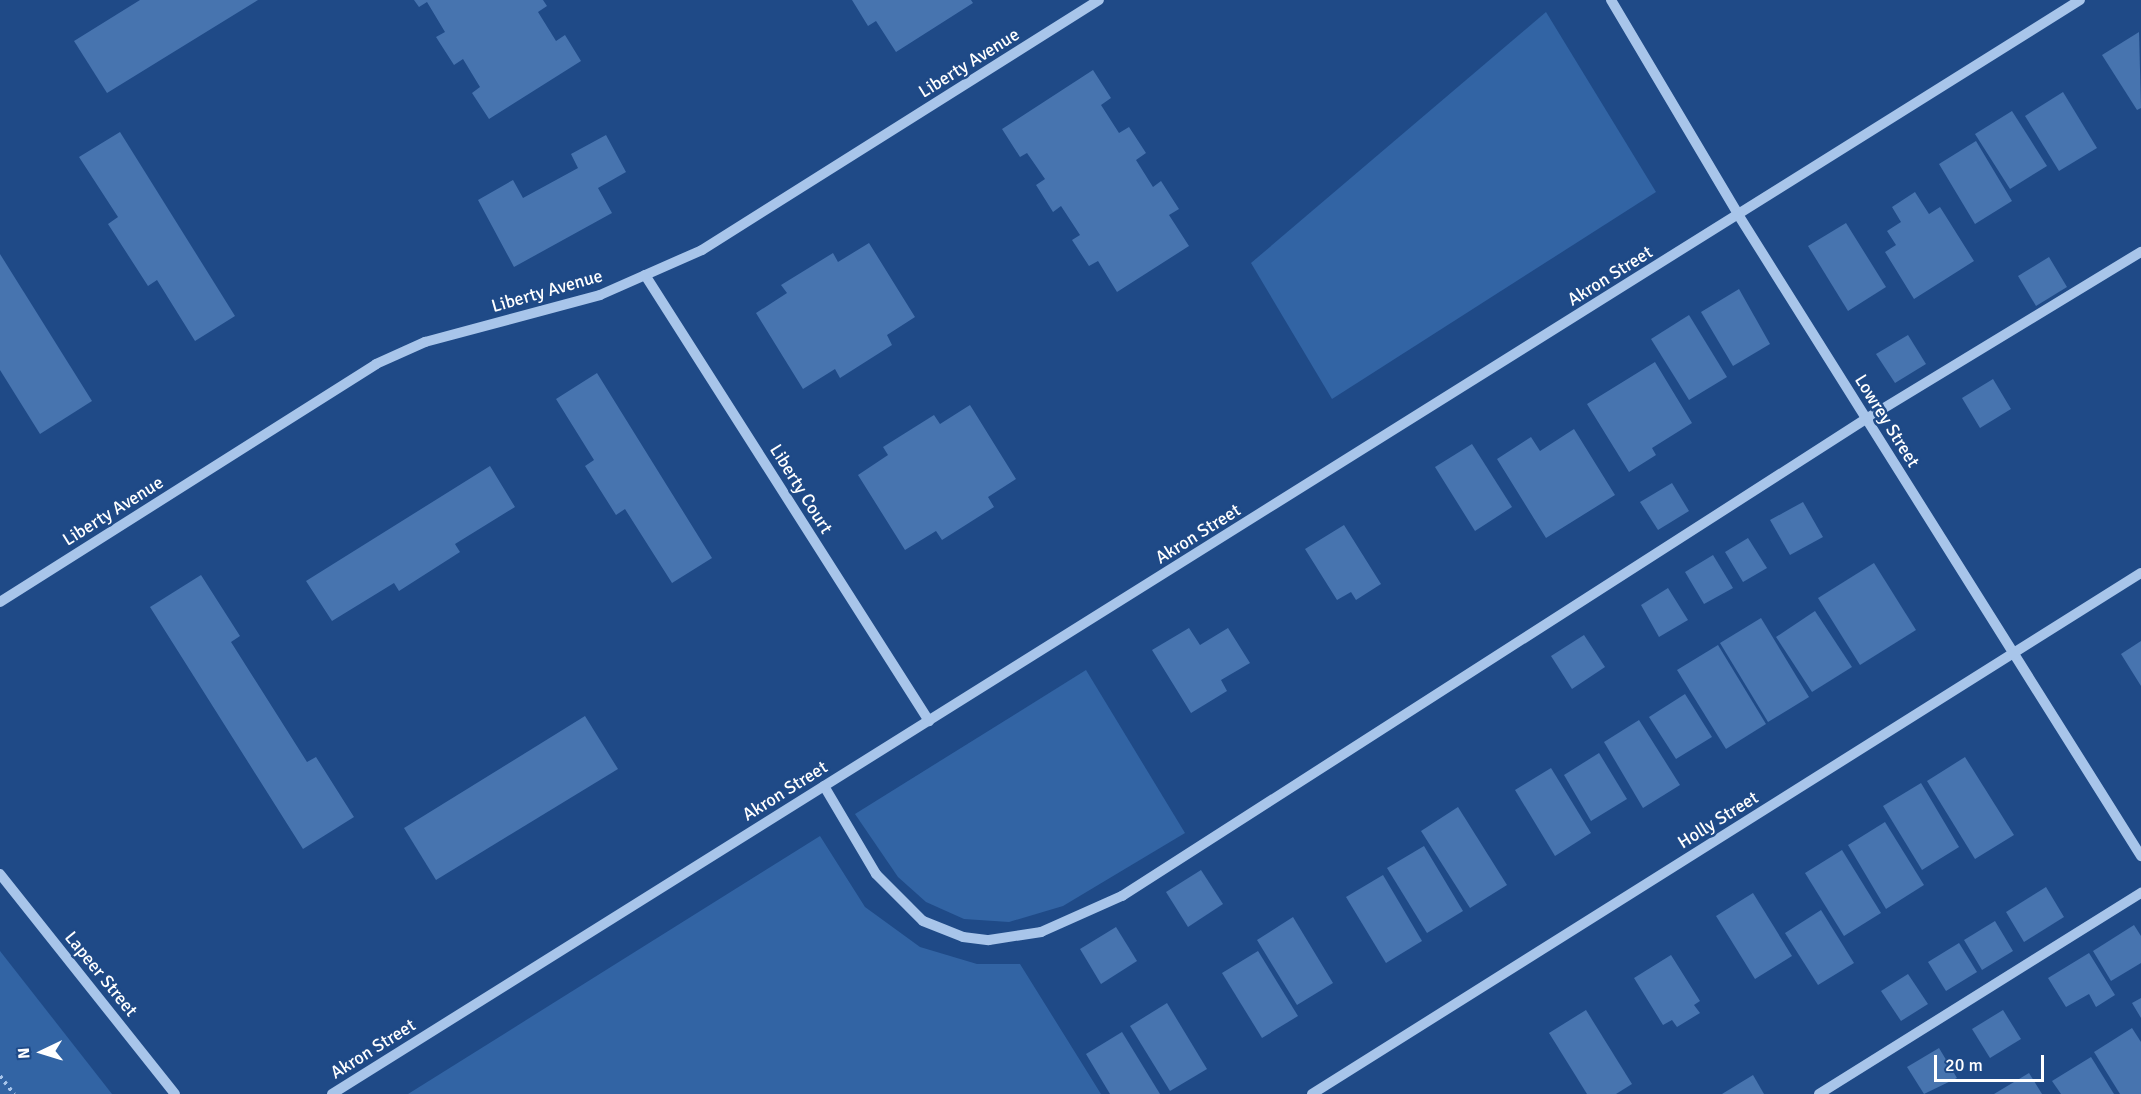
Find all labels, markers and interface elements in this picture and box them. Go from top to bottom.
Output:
street label: Liberty Avenue [915,24,1023,102]
street label: Akron Street [1563,241,1657,311]
street label: Liberty Avenue [489,265,605,317]
street label: Lowrey Street [1850,371,1924,471]
street label: Liberty Court [765,440,837,538]
street label: Liberty Avenue [59,472,167,550]
street label: Akron Street [1151,499,1245,569]
street label: Akron Street [738,756,832,826]
street label: Holly Street [1674,787,1762,853]
street label: Lapeer Street [60,927,142,1021]
street label: Akron Street [326,1014,420,1084]
north arrow [12,1022,72,1082]
scale bar [1937,1043,2046,1081]
text: N [14,1047,34,1060]
text: 20 m [1945,1054,1983,1076]

